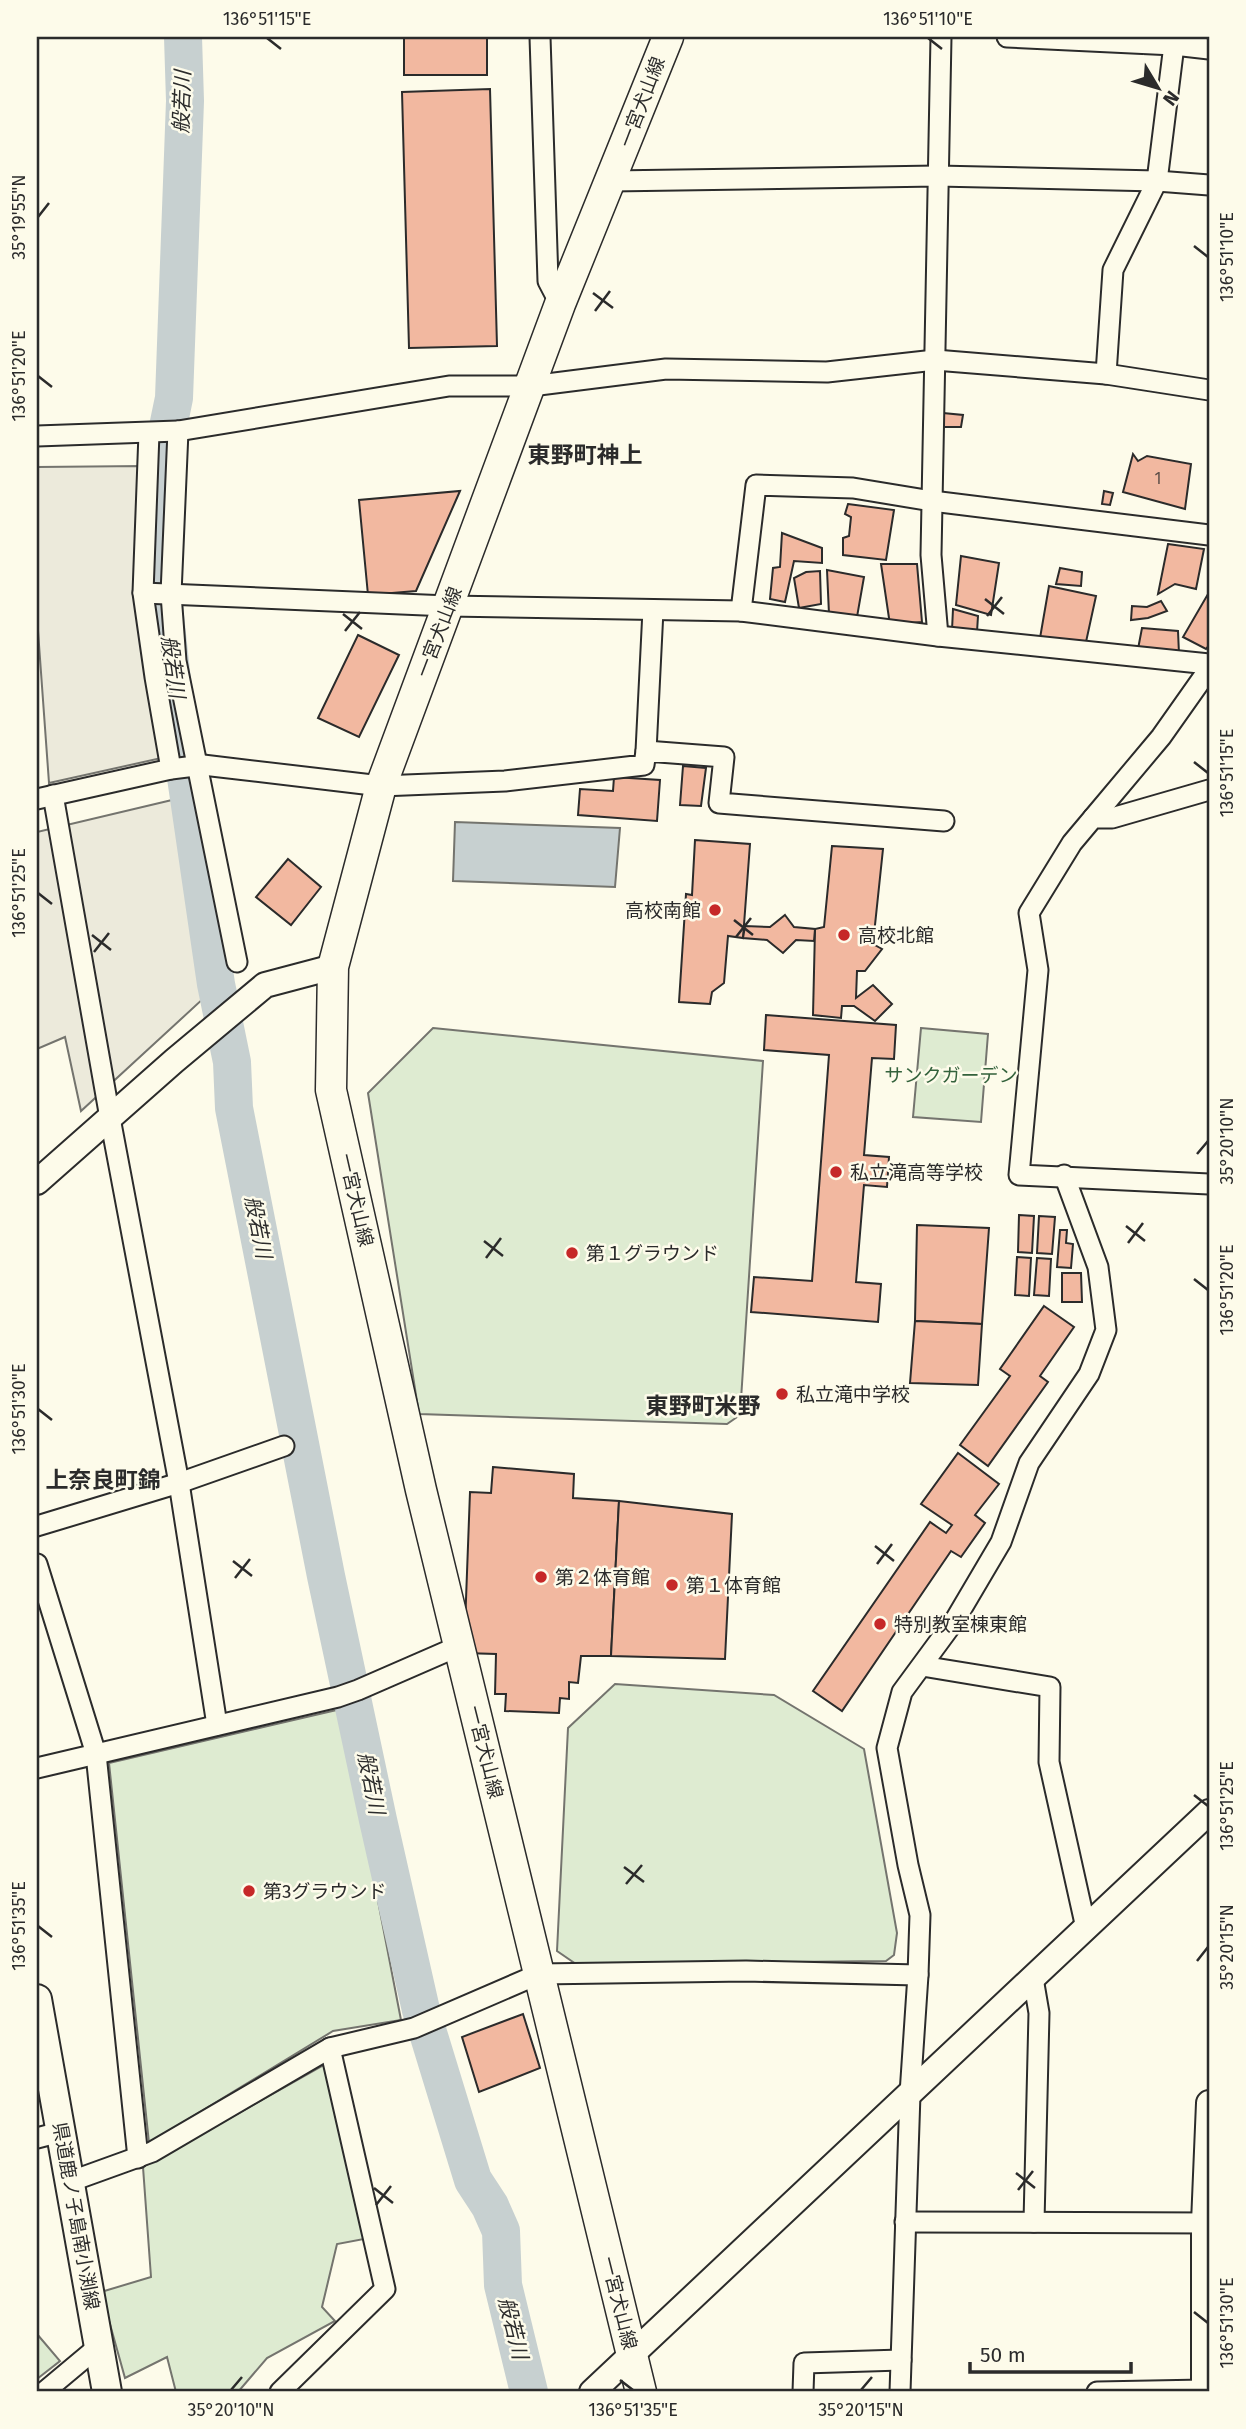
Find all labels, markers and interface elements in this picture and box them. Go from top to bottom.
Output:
text: 136°51'15"E [223,8,311,30]
text: 136°51'10"E [883,8,973,30]
north arrow [1124,52,1194,122]
street label: 一宮犬山線 [614,54,670,150]
water label: 般若川 [168,68,196,134]
text: N [1158,86,1184,110]
text: 35°19'55"N [8,174,30,260]
text: 136°51'10"E [1216,212,1238,302]
text: 136°51'20"E [8,330,30,422]
district label: 東野町神上 [528,441,643,469]
house number: 1 [1155,469,1161,488]
street label: 一宮犬山線 [411,584,467,680]
water label: 般若川 [156,634,191,702]
text: 136°51'15"E [1216,729,1238,817]
text: 136°51'25"E [8,848,30,938]
place label: 高校南館 [625,899,701,922]
marker: 高校南館 [707,902,723,918]
place label: 高校北館 [858,924,934,947]
marker: 高校北館 [836,927,852,943]
park label: サンクガーデン [884,1064,1018,1087]
text: 35°20'10"N [1216,1097,1238,1185]
street label: 一宮犬山線 [334,1151,378,1249]
place label: 私立滝高等学校 [850,1161,983,1184]
marker: 私立滝高等学校 [828,1164,844,1180]
water label: 般若川 [239,1194,277,1262]
place label: 第１グラウンド [586,1242,719,1265]
text: 136°51'20"E [1216,1244,1238,1336]
marker: 第１グラウンド [564,1245,580,1261]
text: 136°51'30"E [8,1363,30,1455]
place label: 私立滝中学校 [796,1383,910,1406]
marker: 私立滝中学校 [774,1386,790,1402]
district label: 東野町米野 [646,1392,761,1420]
district label: 上奈良町錦 [46,1466,161,1494]
place label: 第２体育館 [555,1566,650,1589]
marker: 第２体育館 [533,1569,549,1585]
place label: 第１体育館 [686,1574,781,1597]
marker: 第１体育館 [664,1577,680,1593]
place label: 特別教室棟東館 [894,1613,1027,1636]
marker: 特別教室棟東館 [872,1616,888,1632]
street label: 一宮犬山線 [462,1703,508,1801]
water label: 般若川 [352,1750,390,1818]
text: 136°51'25"E [1216,1761,1238,1851]
place label: 第3グラウンド [263,1880,386,1903]
text: 136°51'35"E [8,1881,30,1971]
marker: 第3グラウンド [241,1883,257,1899]
text: 35°20'15"N [1216,1904,1238,1990]
street label: 県道鹿ノ子島南小渕線 [48,2120,104,2312]
street label: 一宮犬山線 [596,2254,642,2352]
text: 136°51'30"E [1216,2277,1238,2369]
water label: 般若川 [493,2294,534,2364]
scale bar [970,2331,1130,2375]
text: 50 m [980,2342,1026,2368]
text: 35°20'10"N [187,2399,275,2421]
text: 136°51'35"E [588,2399,678,2421]
text: 35°20'15"N [818,2399,904,2421]

